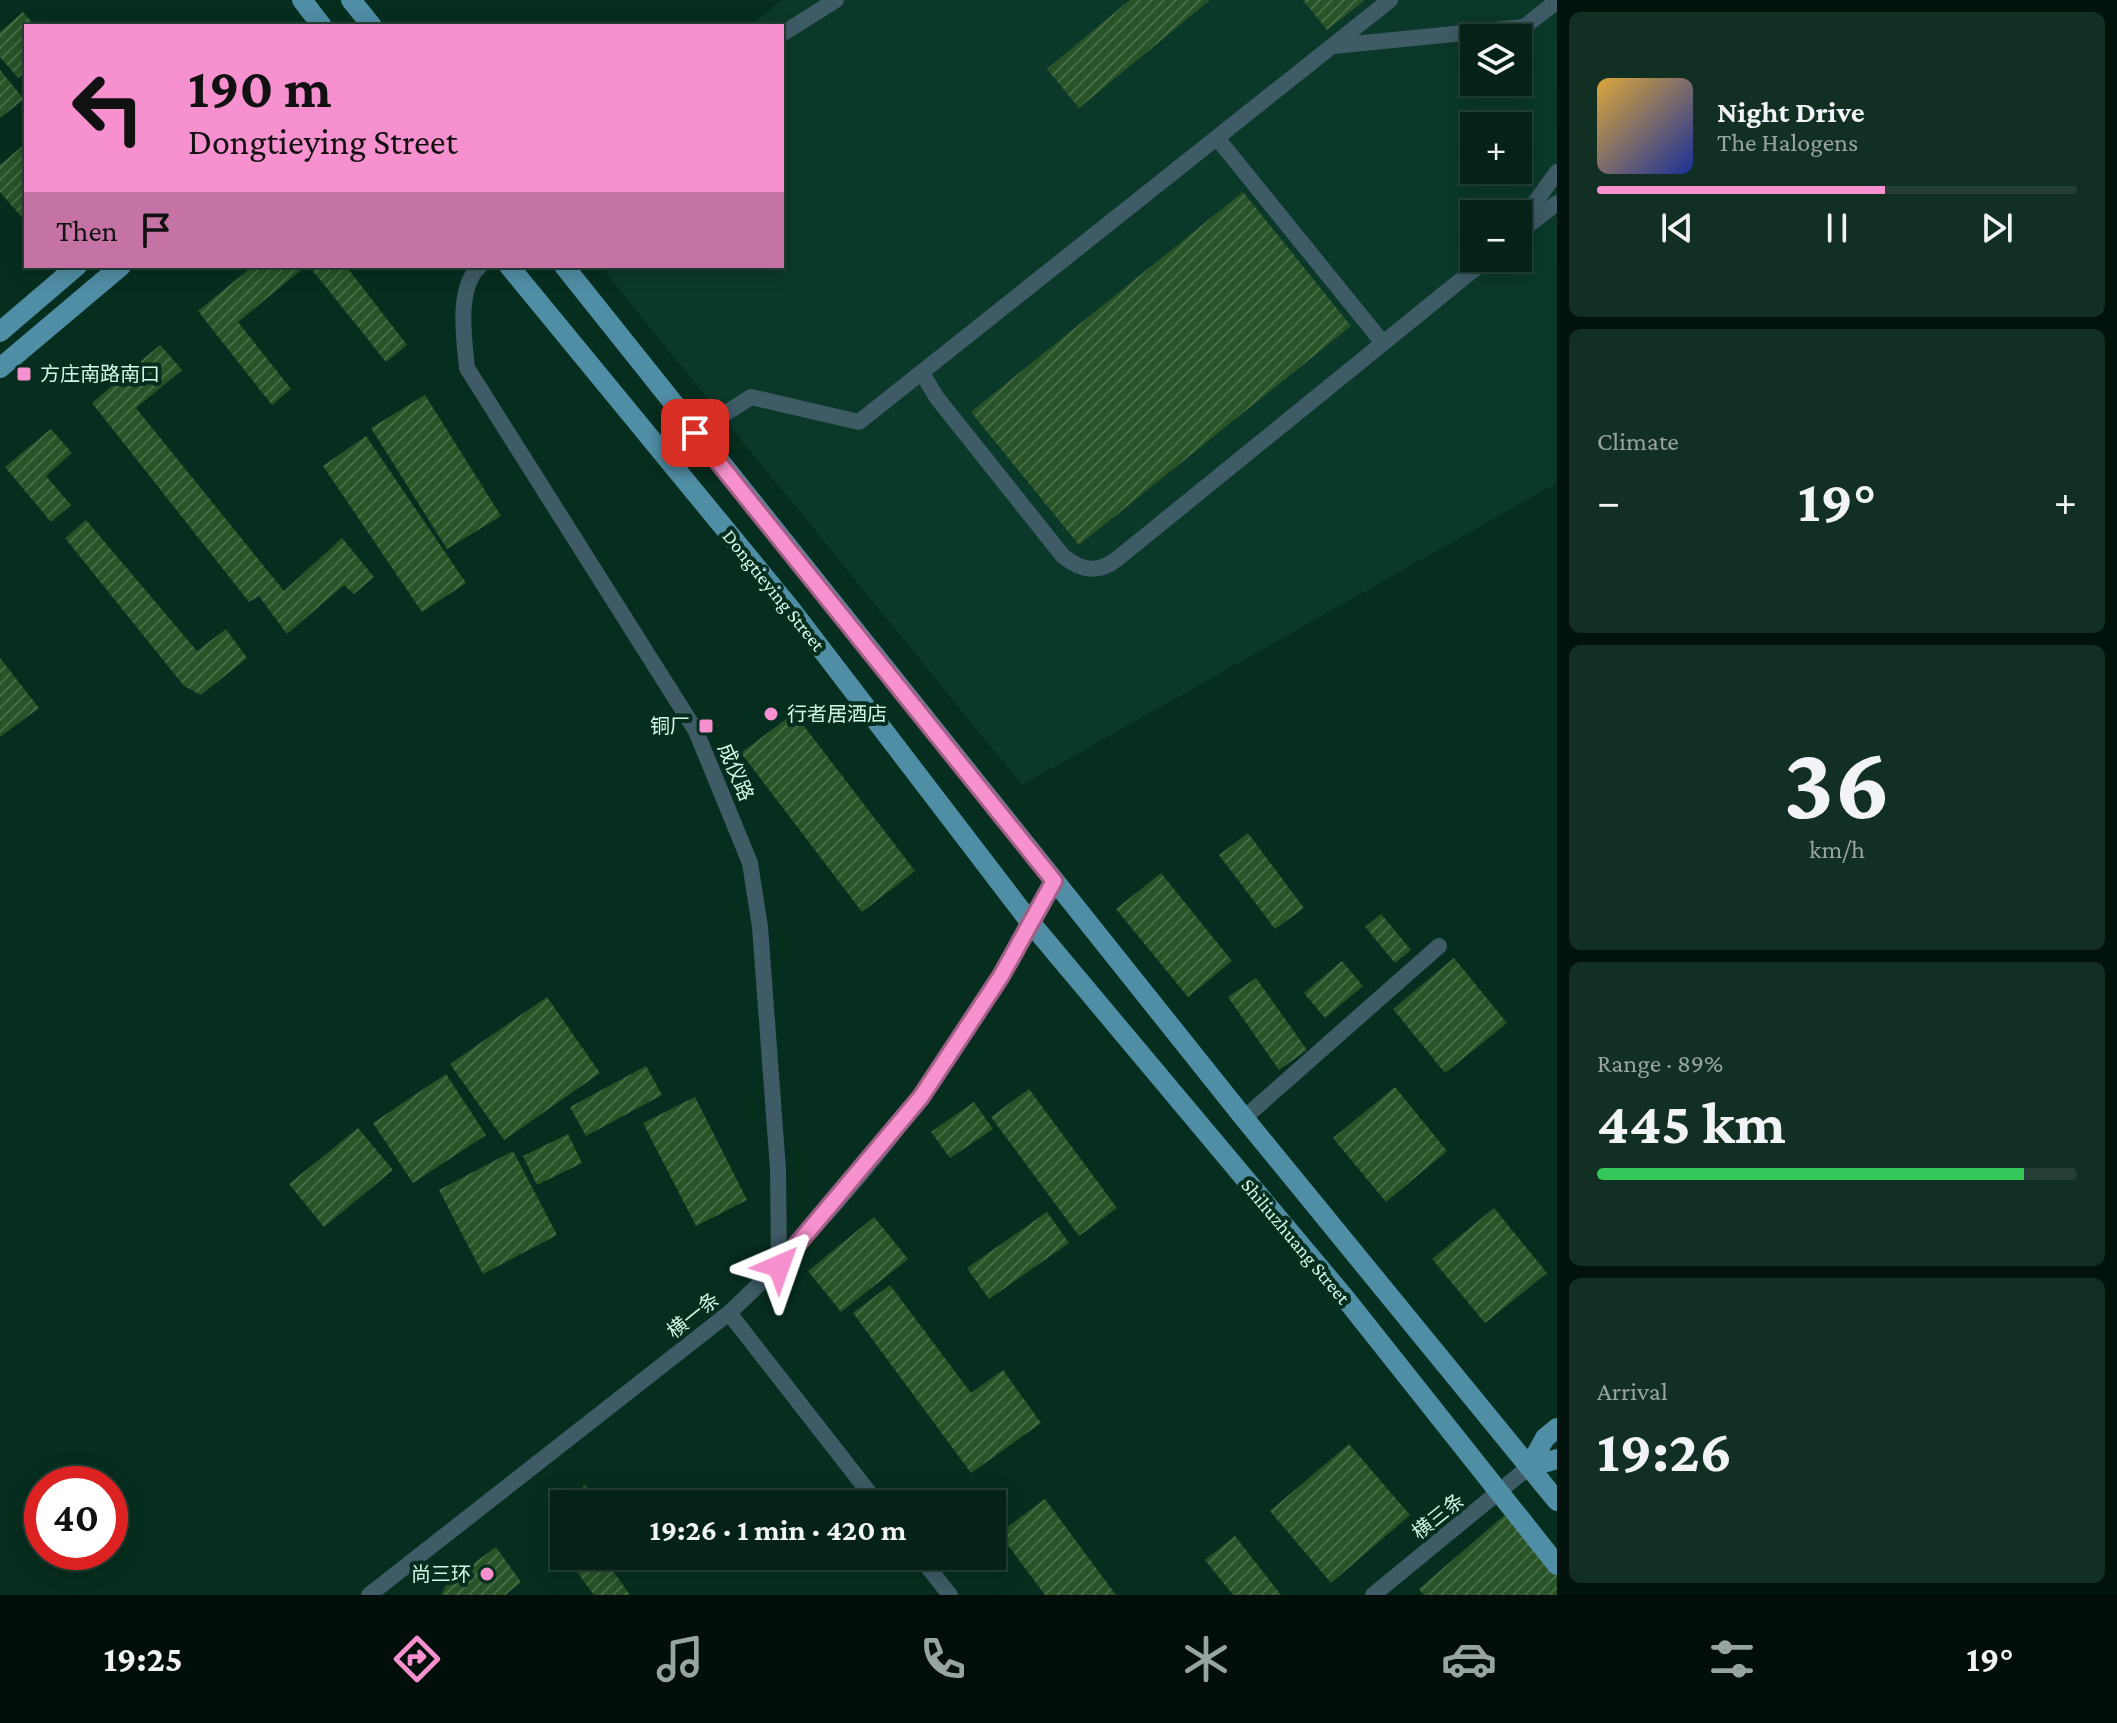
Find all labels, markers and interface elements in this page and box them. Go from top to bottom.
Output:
map controls [1460,24,1532,272]
button: layers [1460,24,1532,96]
icon: left [56,56,160,160]
text: 190 m [188,57,332,119]
text: Night Drive [1717,95,1865,128]
button: + [1460,112,1532,184]
text: Dongtieying Street [188,122,458,162]
text: The Halogens [1717,128,1858,157]
button: − [1460,200,1532,272]
icon: previous [1655,206,1699,250]
icon: pause [1815,206,1859,250]
icon: next [1975,206,2019,250]
icon: arrive [134,208,178,252]
text: Then [56,214,118,247]
place label: 方庄南路南口 [40,363,160,385]
marker: 方庄南路南口 [15,365,33,383]
pin [661,399,729,467]
icon: arrive [673,411,717,455]
text: Climate [1597,427,1679,456]
text: 19° [1798,467,1876,534]
text: − [1597,477,1620,525]
text: + [2054,477,2077,525]
street label: Dongtieying Street [718,525,830,656]
place label: 行者居酒店 [787,703,887,725]
marker: 行者居酒店 [762,705,780,723]
place label: 铜厂 [650,715,690,737]
marker: 铜厂 [697,717,715,735]
text: 36 [1783,725,1891,840]
street label: 成仪路 [714,740,758,804]
text: km/h [1809,835,1865,864]
text: Range · 89% [1597,1049,1723,1078]
text: 445 km [1597,1089,1786,1156]
street label: Shiliuzhuang Street [1236,1174,1355,1309]
position arrow [737,1224,821,1308]
street label: 横一条 [663,1288,723,1342]
text: Arrival [1597,1377,1668,1406]
text: 19:26 [1597,1417,1732,1484]
speed limit sign: 40 [24,1466,128,1570]
street label: 横三条 [1408,1489,1468,1543]
text: 19:26 · 1 min · 420 m [649,1513,907,1546]
place label: 尚三环 [411,1563,471,1585]
marker: 尚三环 [478,1565,496,1583]
icon: directions [389,1631,445,1687]
icon: music [652,1631,708,1687]
icon: phone [915,1631,971,1687]
icon: climate [1178,1631,1234,1687]
icon: car [1441,1631,1497,1687]
icon: filters [1704,1631,1760,1687]
text: 19:25 [103,1639,183,1679]
text: 19° [1966,1639,2013,1679]

